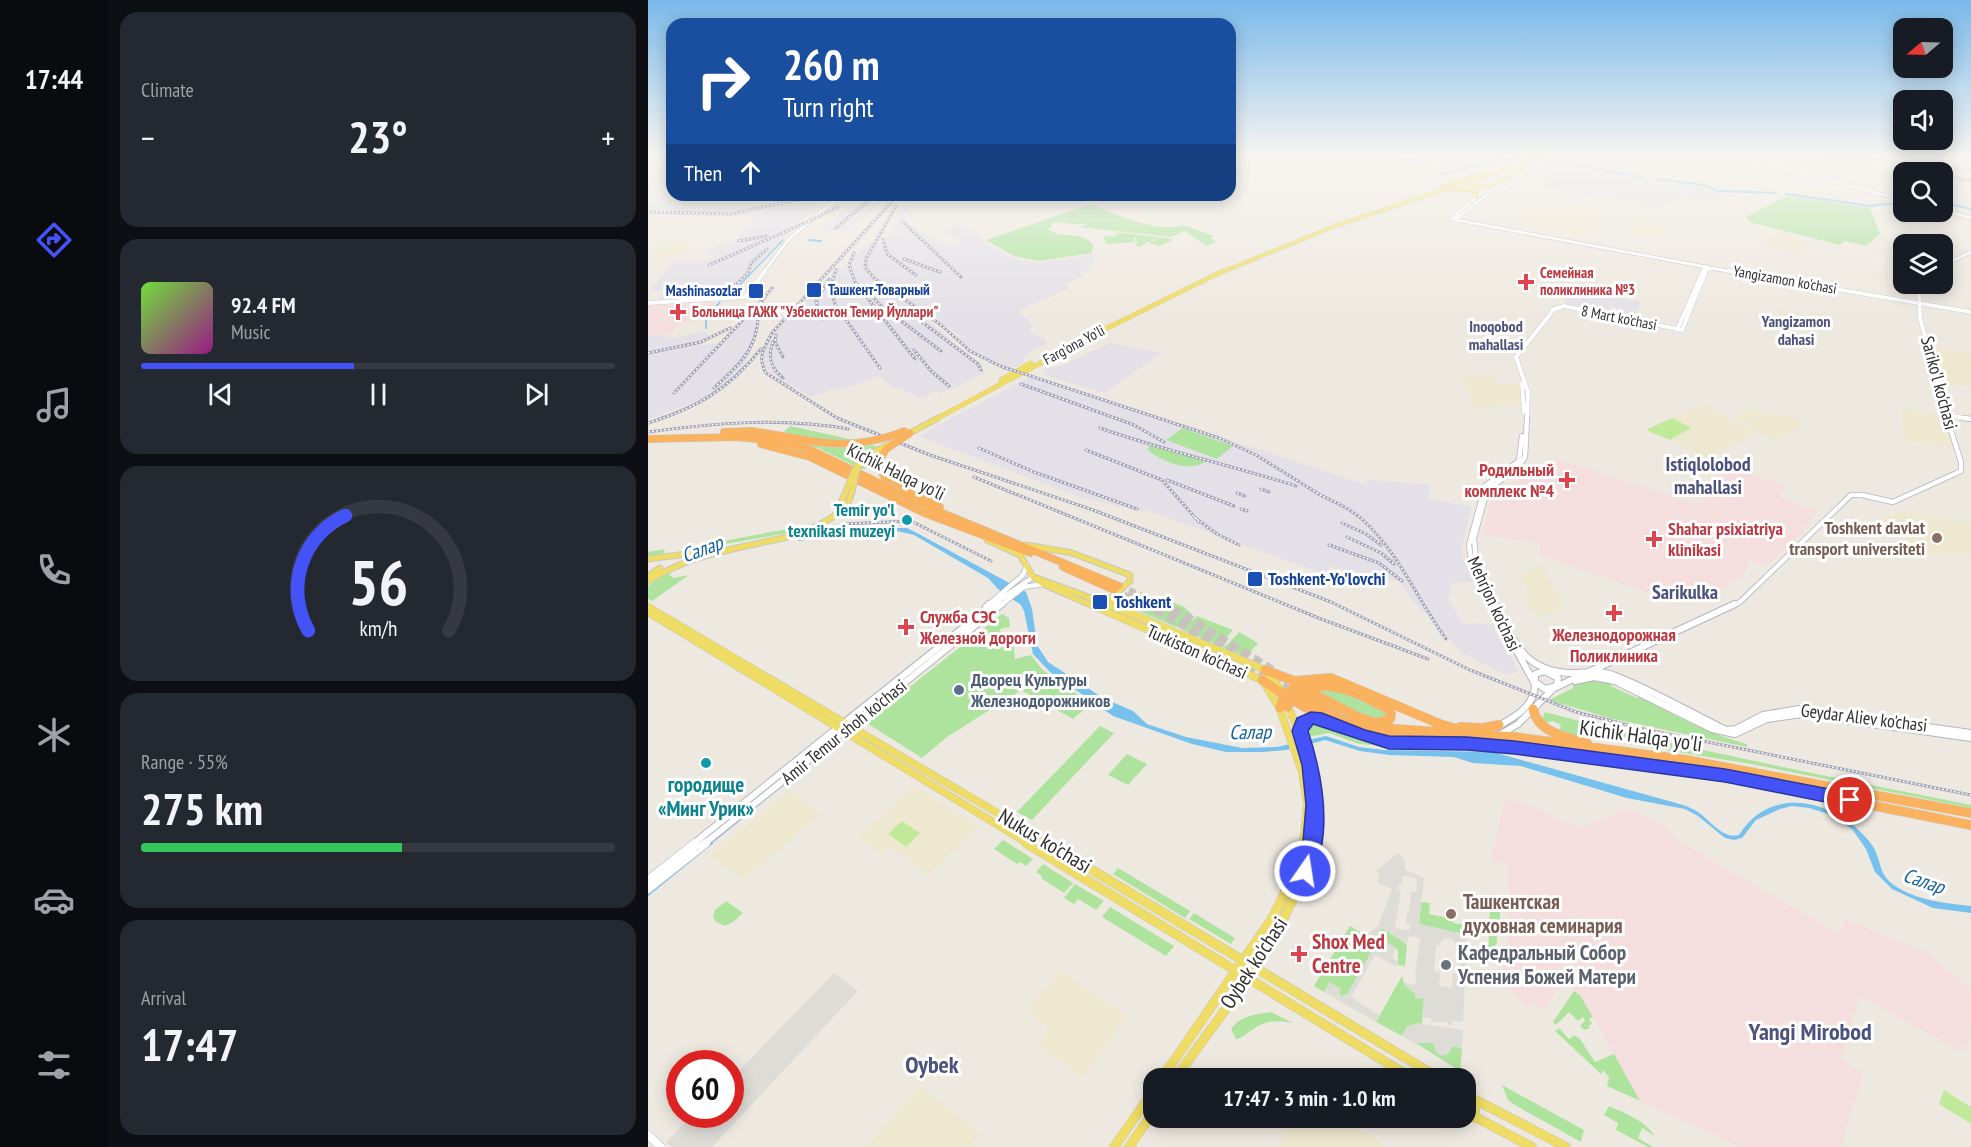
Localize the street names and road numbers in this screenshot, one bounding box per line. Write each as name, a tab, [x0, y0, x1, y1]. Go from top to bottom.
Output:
street label: Yangizamon ko'chasi	[1732, 261, 1838, 298]
street label: 8 Mart ko'chasi	[1580, 301, 1658, 334]
street label: Farg'ona Yo'li	[1040, 320, 1108, 369]
street label: Sariko'l ko'chasi	[1916, 334, 1963, 432]
street label: Kichik Halqa yo'li	[843, 438, 949, 505]
street label: Mehrjon ko'chasi	[1462, 553, 1526, 655]
street label: Turkiston ko'chasi	[1143, 619, 1251, 684]
street label: Amir Temur shoh ko'chasi	[776, 674, 911, 789]
street label: Geydar Aliev ko'chasi	[1800, 698, 1929, 737]
street label: Kichik Halqa yo'li	[1578, 714, 1704, 757]
street label: Nukus ko'chasi	[994, 802, 1097, 879]
street label: Oybek ko'chasi	[1214, 912, 1293, 1014]

